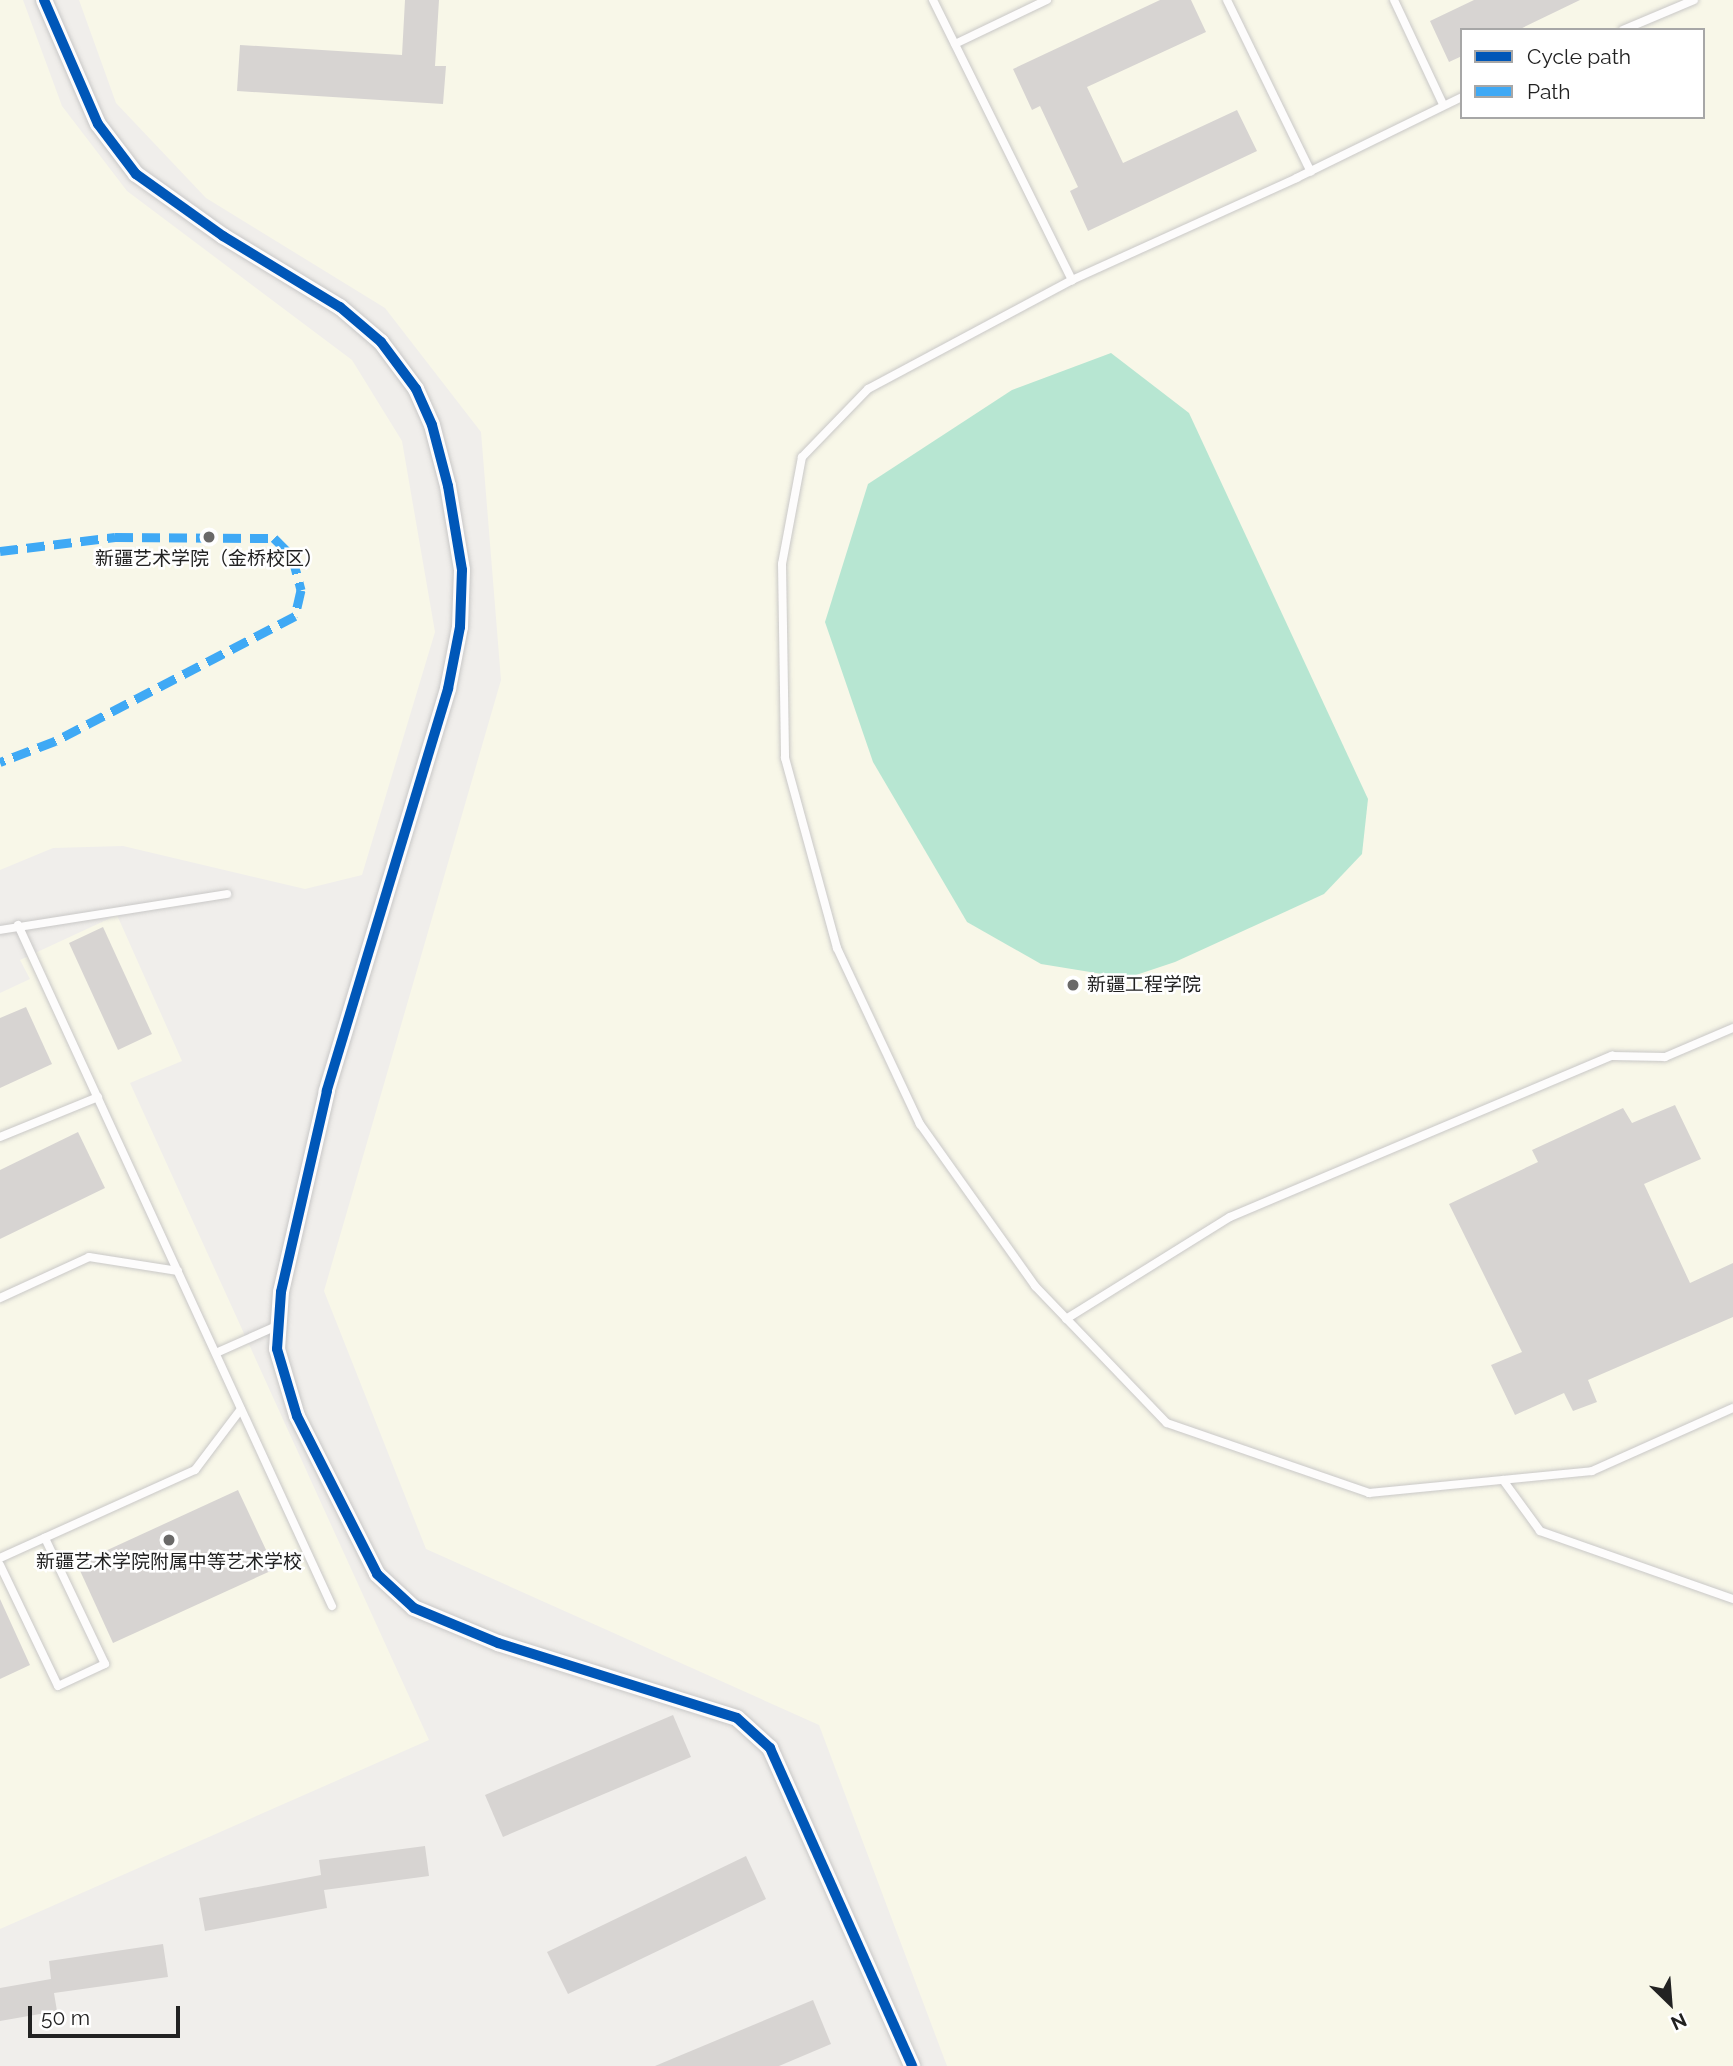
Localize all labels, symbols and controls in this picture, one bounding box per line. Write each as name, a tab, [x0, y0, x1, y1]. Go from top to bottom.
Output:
legend	[1460, 28, 1705, 119]
text: Cycle path	[1527, 44, 1631, 69]
text: Path	[1527, 79, 1571, 104]
marker: 新疆艺术学院（金桥校区）	[201, 529, 217, 545]
place label: 新疆艺术学院（金桥校区）	[95, 548, 323, 570]
place label: 新疆工程学院	[1087, 974, 1201, 996]
marker: 新疆工程学院	[1065, 977, 1081, 993]
marker: 新疆艺术学院附属中等艺术学校	[161, 1532, 177, 1548]
place label: 新疆艺术学院附属中等艺术学校	[36, 1551, 302, 1573]
north arrow	[1635, 1968, 1705, 2038]
scale bar	[32, 1993, 184, 2037]
text: 50 m	[41, 2005, 90, 2030]
text: N	[1668, 2009, 1690, 2035]

